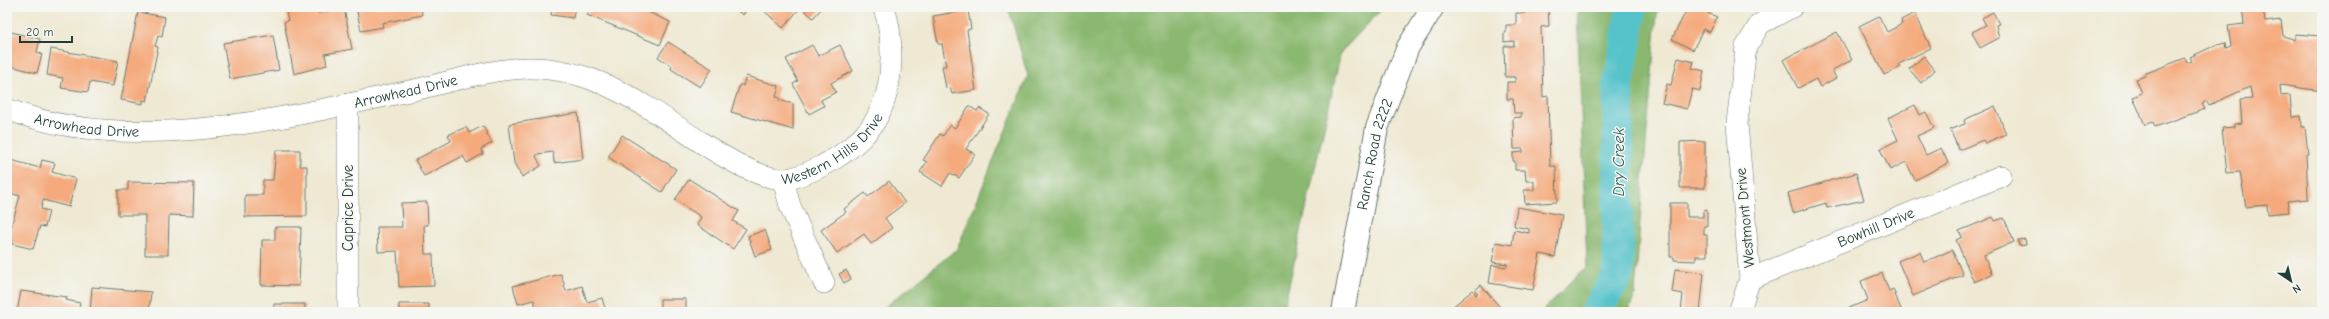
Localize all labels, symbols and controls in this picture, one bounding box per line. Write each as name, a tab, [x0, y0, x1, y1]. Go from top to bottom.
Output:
scale bar	[20, 18, 72, 44]
text: 20 m	[26, 25, 54, 39]
street label: Arrowhead Drive	[352, 71, 460, 112]
street label: Ranch Road 2222	[1353, 96, 1396, 211]
street label: Western Hills Drive	[780, 109, 887, 188]
street label: Arrowhead Drive	[32, 110, 140, 141]
water label: Dry Creek	[1610, 128, 1628, 196]
street label: Caprice Drive	[339, 164, 357, 251]
street label: Westmont Drive	[1732, 167, 1758, 269]
street label: Bowhill Drive	[1835, 203, 1917, 251]
north arrow	[2271, 261, 2311, 301]
text: N	[2290, 281, 2303, 296]

